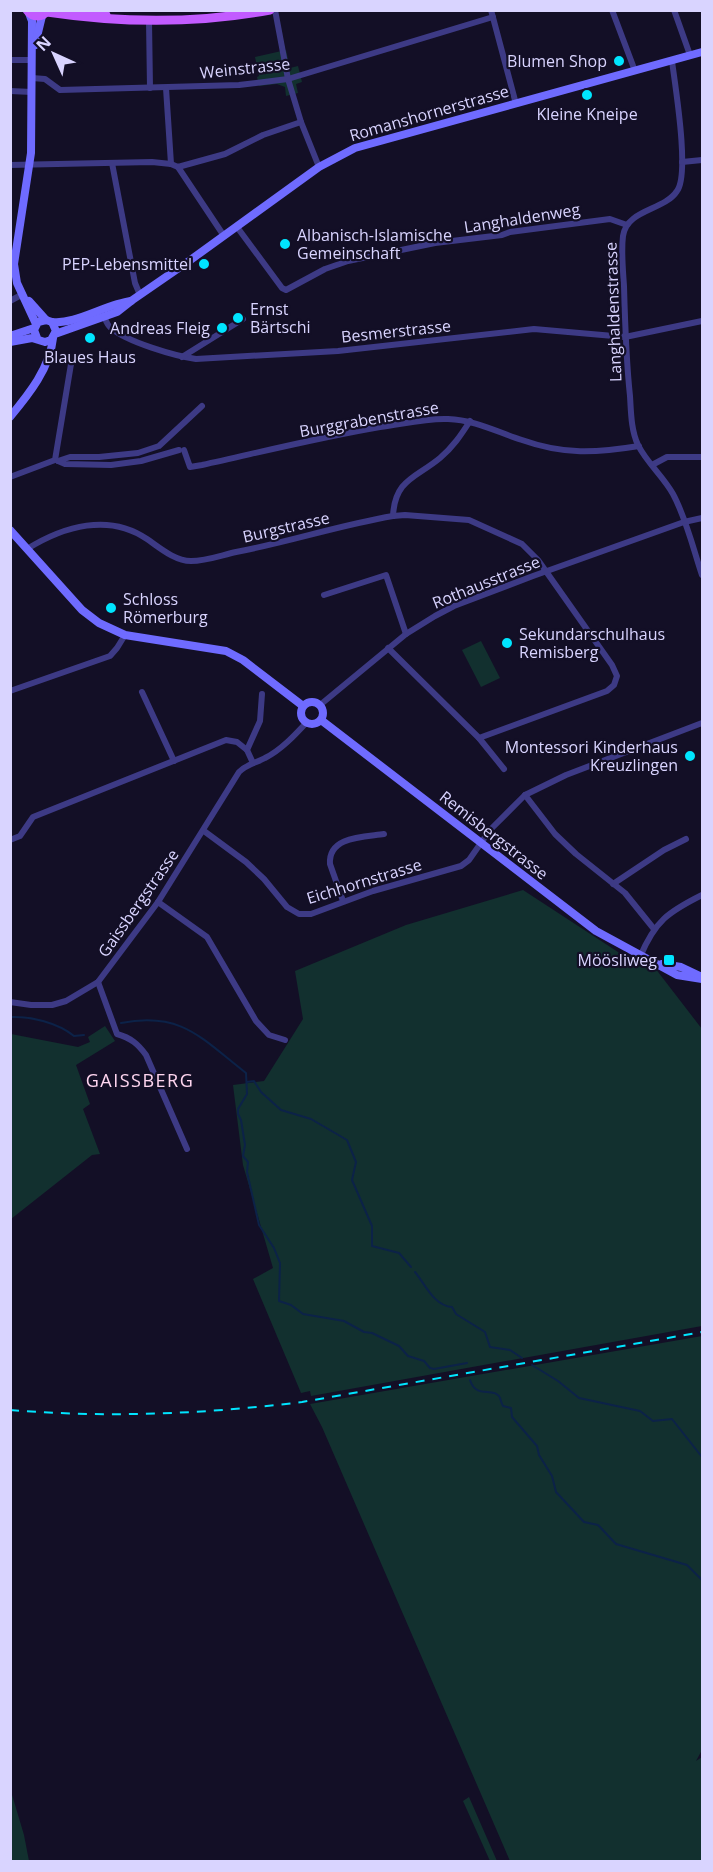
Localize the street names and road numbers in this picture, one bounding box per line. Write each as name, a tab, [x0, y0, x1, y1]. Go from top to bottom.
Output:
street label: Weinstrasse	[199, 52, 291, 84]
street label: Romanshornerstrasse	[347, 80, 511, 146]
street label: Langhaldenweg	[462, 198, 582, 238]
street label: Langhaldenstrasse	[600, 242, 626, 382]
street label: Besmerstrasse	[340, 314, 452, 348]
street label: Burggrabenstrasse	[298, 396, 440, 442]
street label: Burgstrasse	[240, 506, 332, 548]
street label: Rothausstrasse	[429, 550, 543, 614]
street label: Remisbergstrasse	[435, 786, 553, 884]
street label: Gaissbergstrasse	[93, 845, 183, 961]
street label: Eichhornstrasse	[304, 853, 424, 909]

